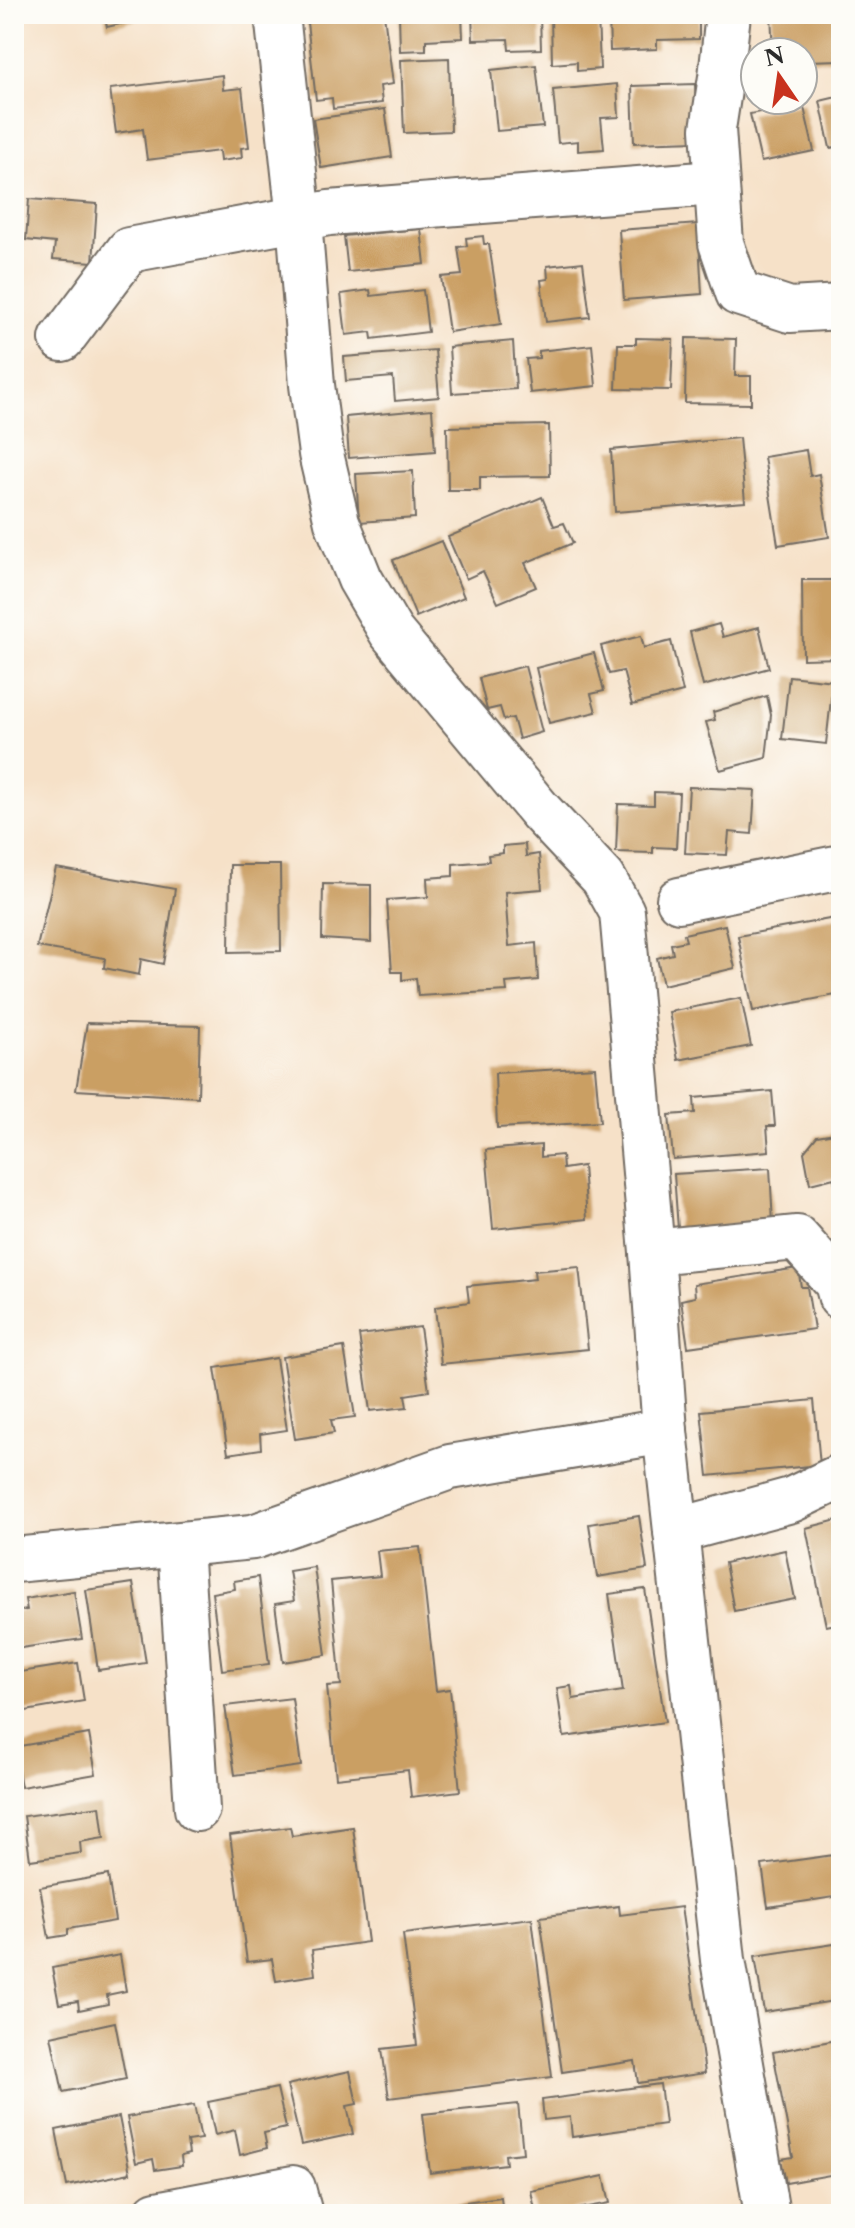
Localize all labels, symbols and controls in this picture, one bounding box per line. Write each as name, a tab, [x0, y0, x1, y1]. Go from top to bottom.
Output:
north arrow	[739, 36, 819, 116]
text: N	[762, 42, 787, 72]

